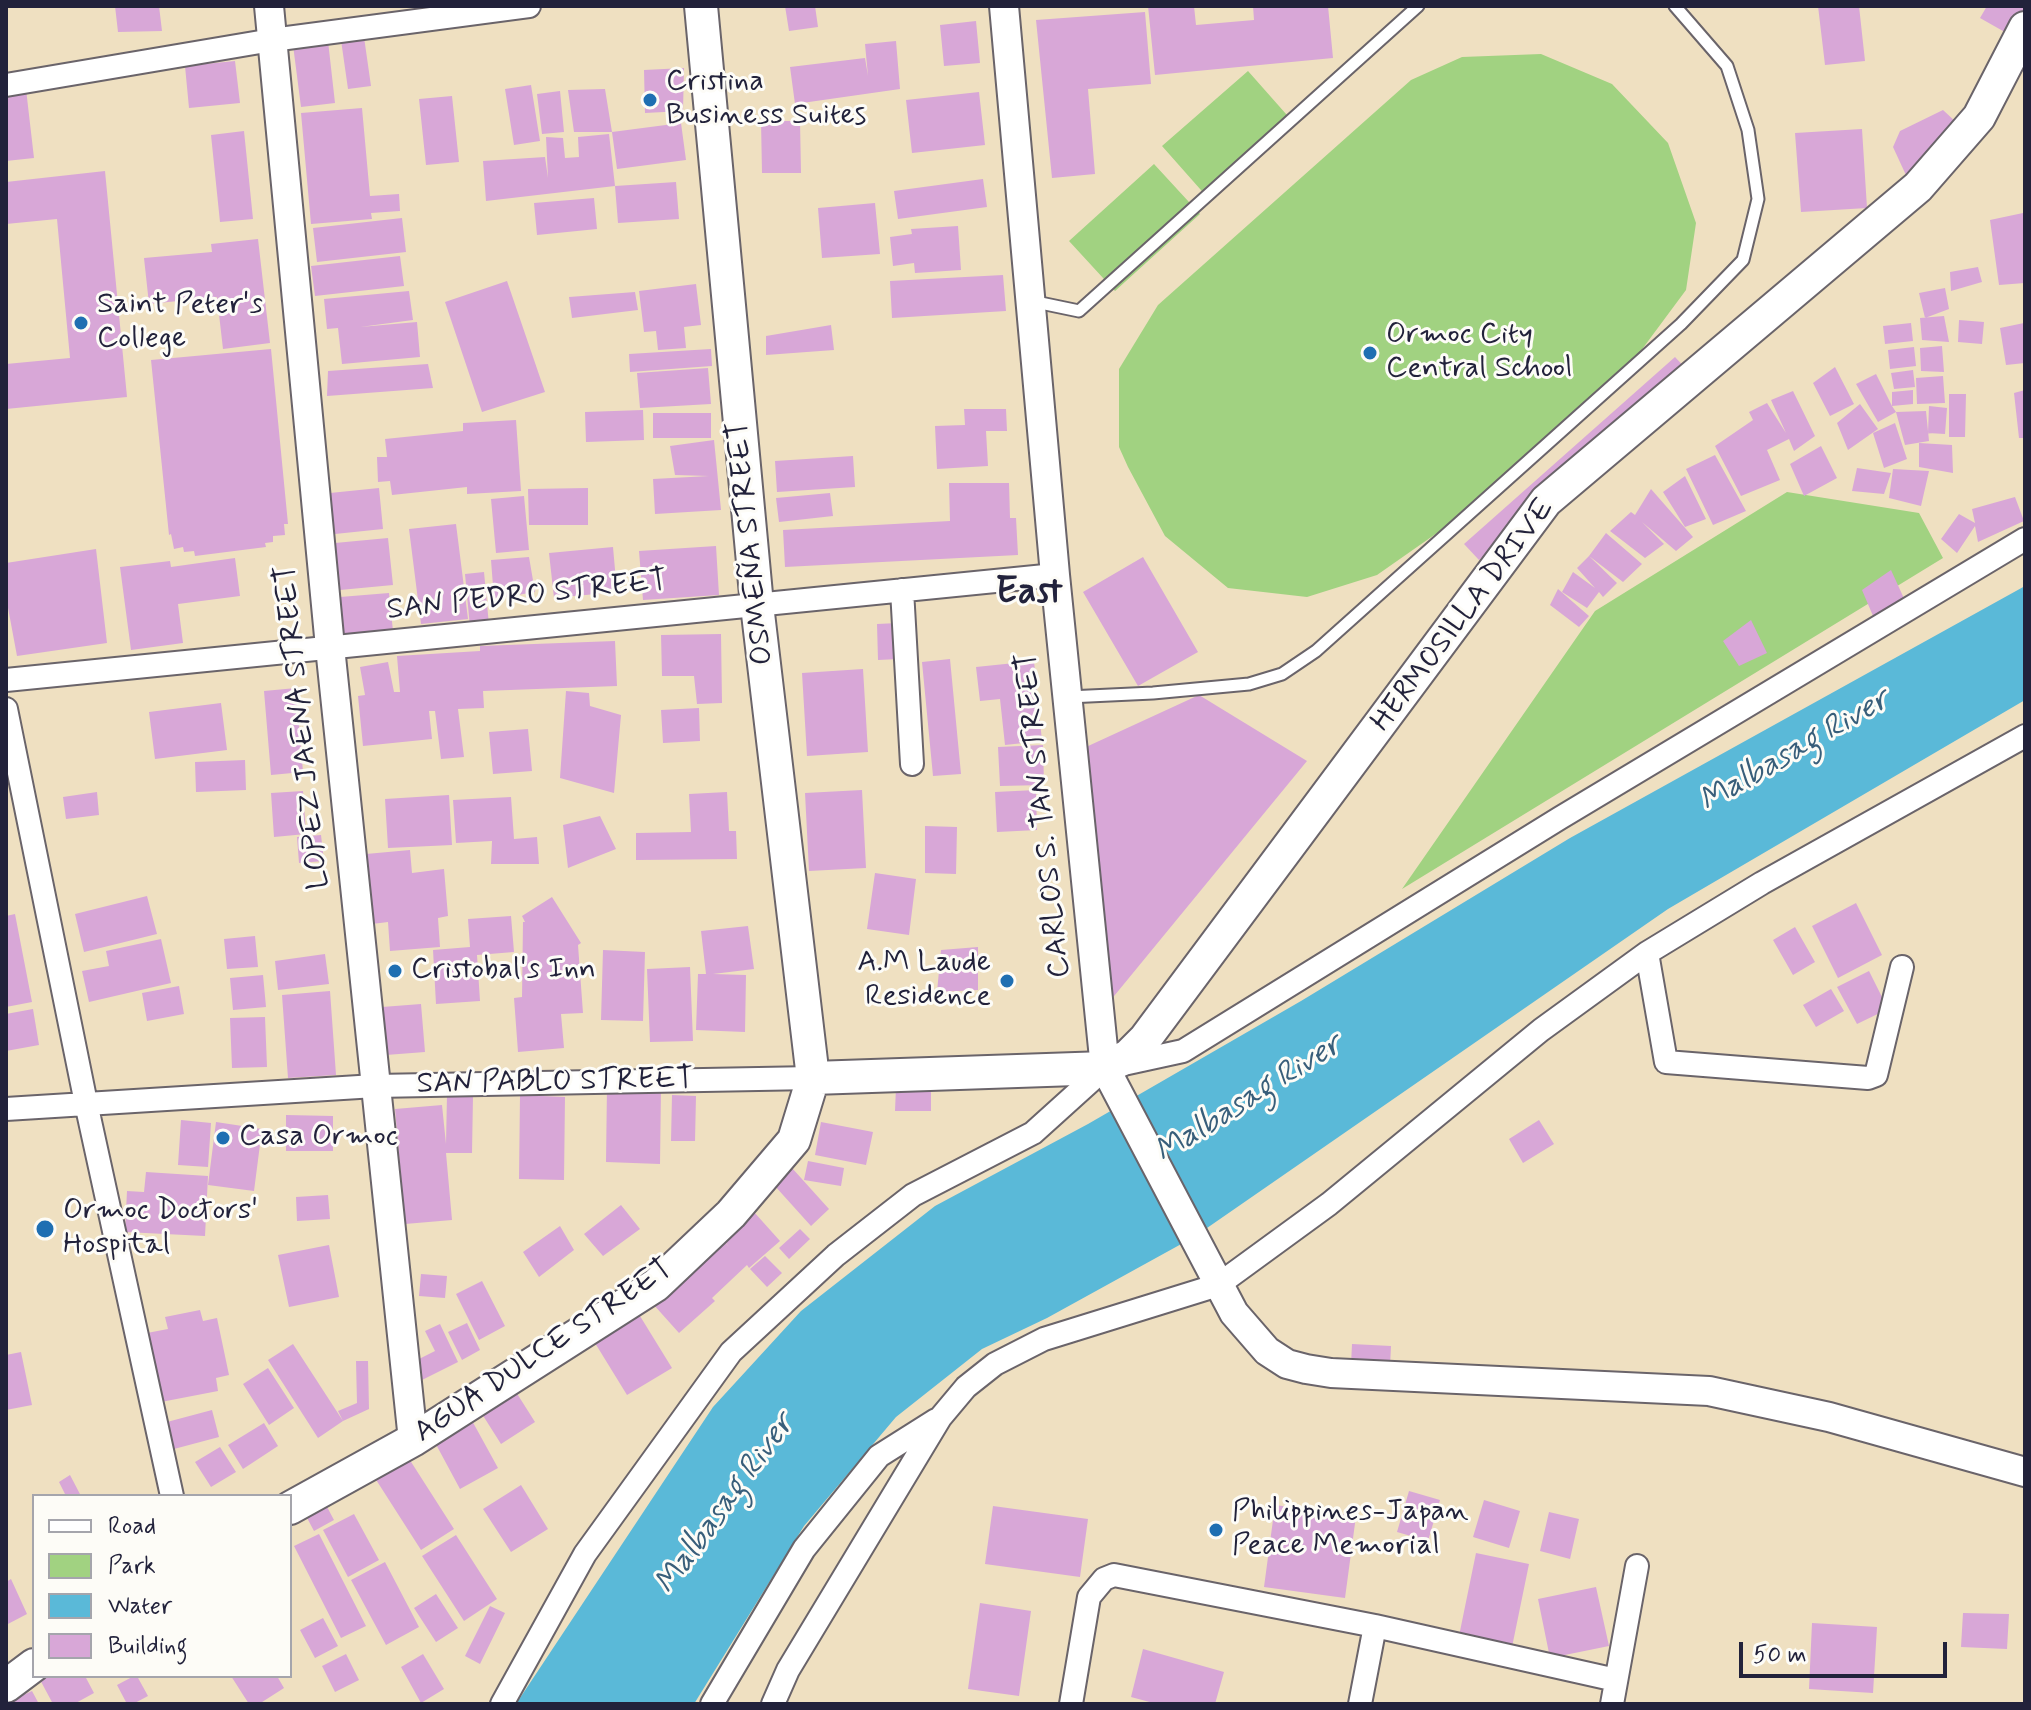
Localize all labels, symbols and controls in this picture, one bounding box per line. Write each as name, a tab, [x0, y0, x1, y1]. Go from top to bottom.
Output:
place label: Cristina Business Suites	[666, 65, 866, 136]
marker: Cristina Business Suites	[641, 91, 659, 109]
place label: Saint Peter's College	[97, 288, 263, 358]
marker: Saint Peter's College	[72, 314, 90, 332]
place label: Ormoc City Central School	[1386, 318, 1572, 388]
marker: Ormoc City Central School	[1361, 344, 1379, 362]
street label: OSMEÑA STREET	[721, 419, 783, 667]
street label: HERMOSILLA DRIVE	[1365, 492, 1563, 740]
street label: LOPEZ JAENA STREET	[269, 563, 339, 891]
street label: SAN PEDRO STREET	[385, 564, 669, 630]
district label: East	[995, 571, 1063, 617]
street label: CARLOS S. TAN STREET	[1010, 651, 1080, 979]
water label: Malbasag River	[1693, 682, 1897, 822]
place label: A.M Laude Residence	[857, 946, 991, 1016]
place label: Cristobal's Inn	[411, 953, 596, 989]
marker: Cristobal's Inn	[386, 962, 404, 980]
marker: A.M Laude Residence	[998, 972, 1016, 990]
water label: Malbasag River	[1149, 1027, 1349, 1173]
street label: SAN PABLO STREET	[416, 1063, 694, 1103]
place label: Casa Ormoc	[239, 1120, 397, 1156]
marker: Casa Ormoc	[214, 1129, 232, 1147]
place label: Ormoc Doctors' Hospital	[63, 1194, 258, 1264]
marker: Ormoc Doctors' Hospital	[34, 1218, 56, 1240]
street label: AGUA DULCE STREET	[408, 1252, 680, 1452]
water label: Malbasag River	[648, 1408, 804, 1602]
legend	[32, 1494, 292, 1678]
place label: Philippines-Japan Peace Memorial	[1232, 1495, 1468, 1566]
text: Road	[108, 1511, 156, 1542]
marker: Philippines-Japan Peace Memorial	[1207, 1521, 1225, 1539]
text: Park	[108, 1551, 156, 1582]
text: Water	[108, 1591, 172, 1622]
scale bar	[1743, 1626, 1951, 1676]
text: Building	[108, 1631, 188, 1662]
text: 50 m	[1753, 1640, 1807, 1671]

